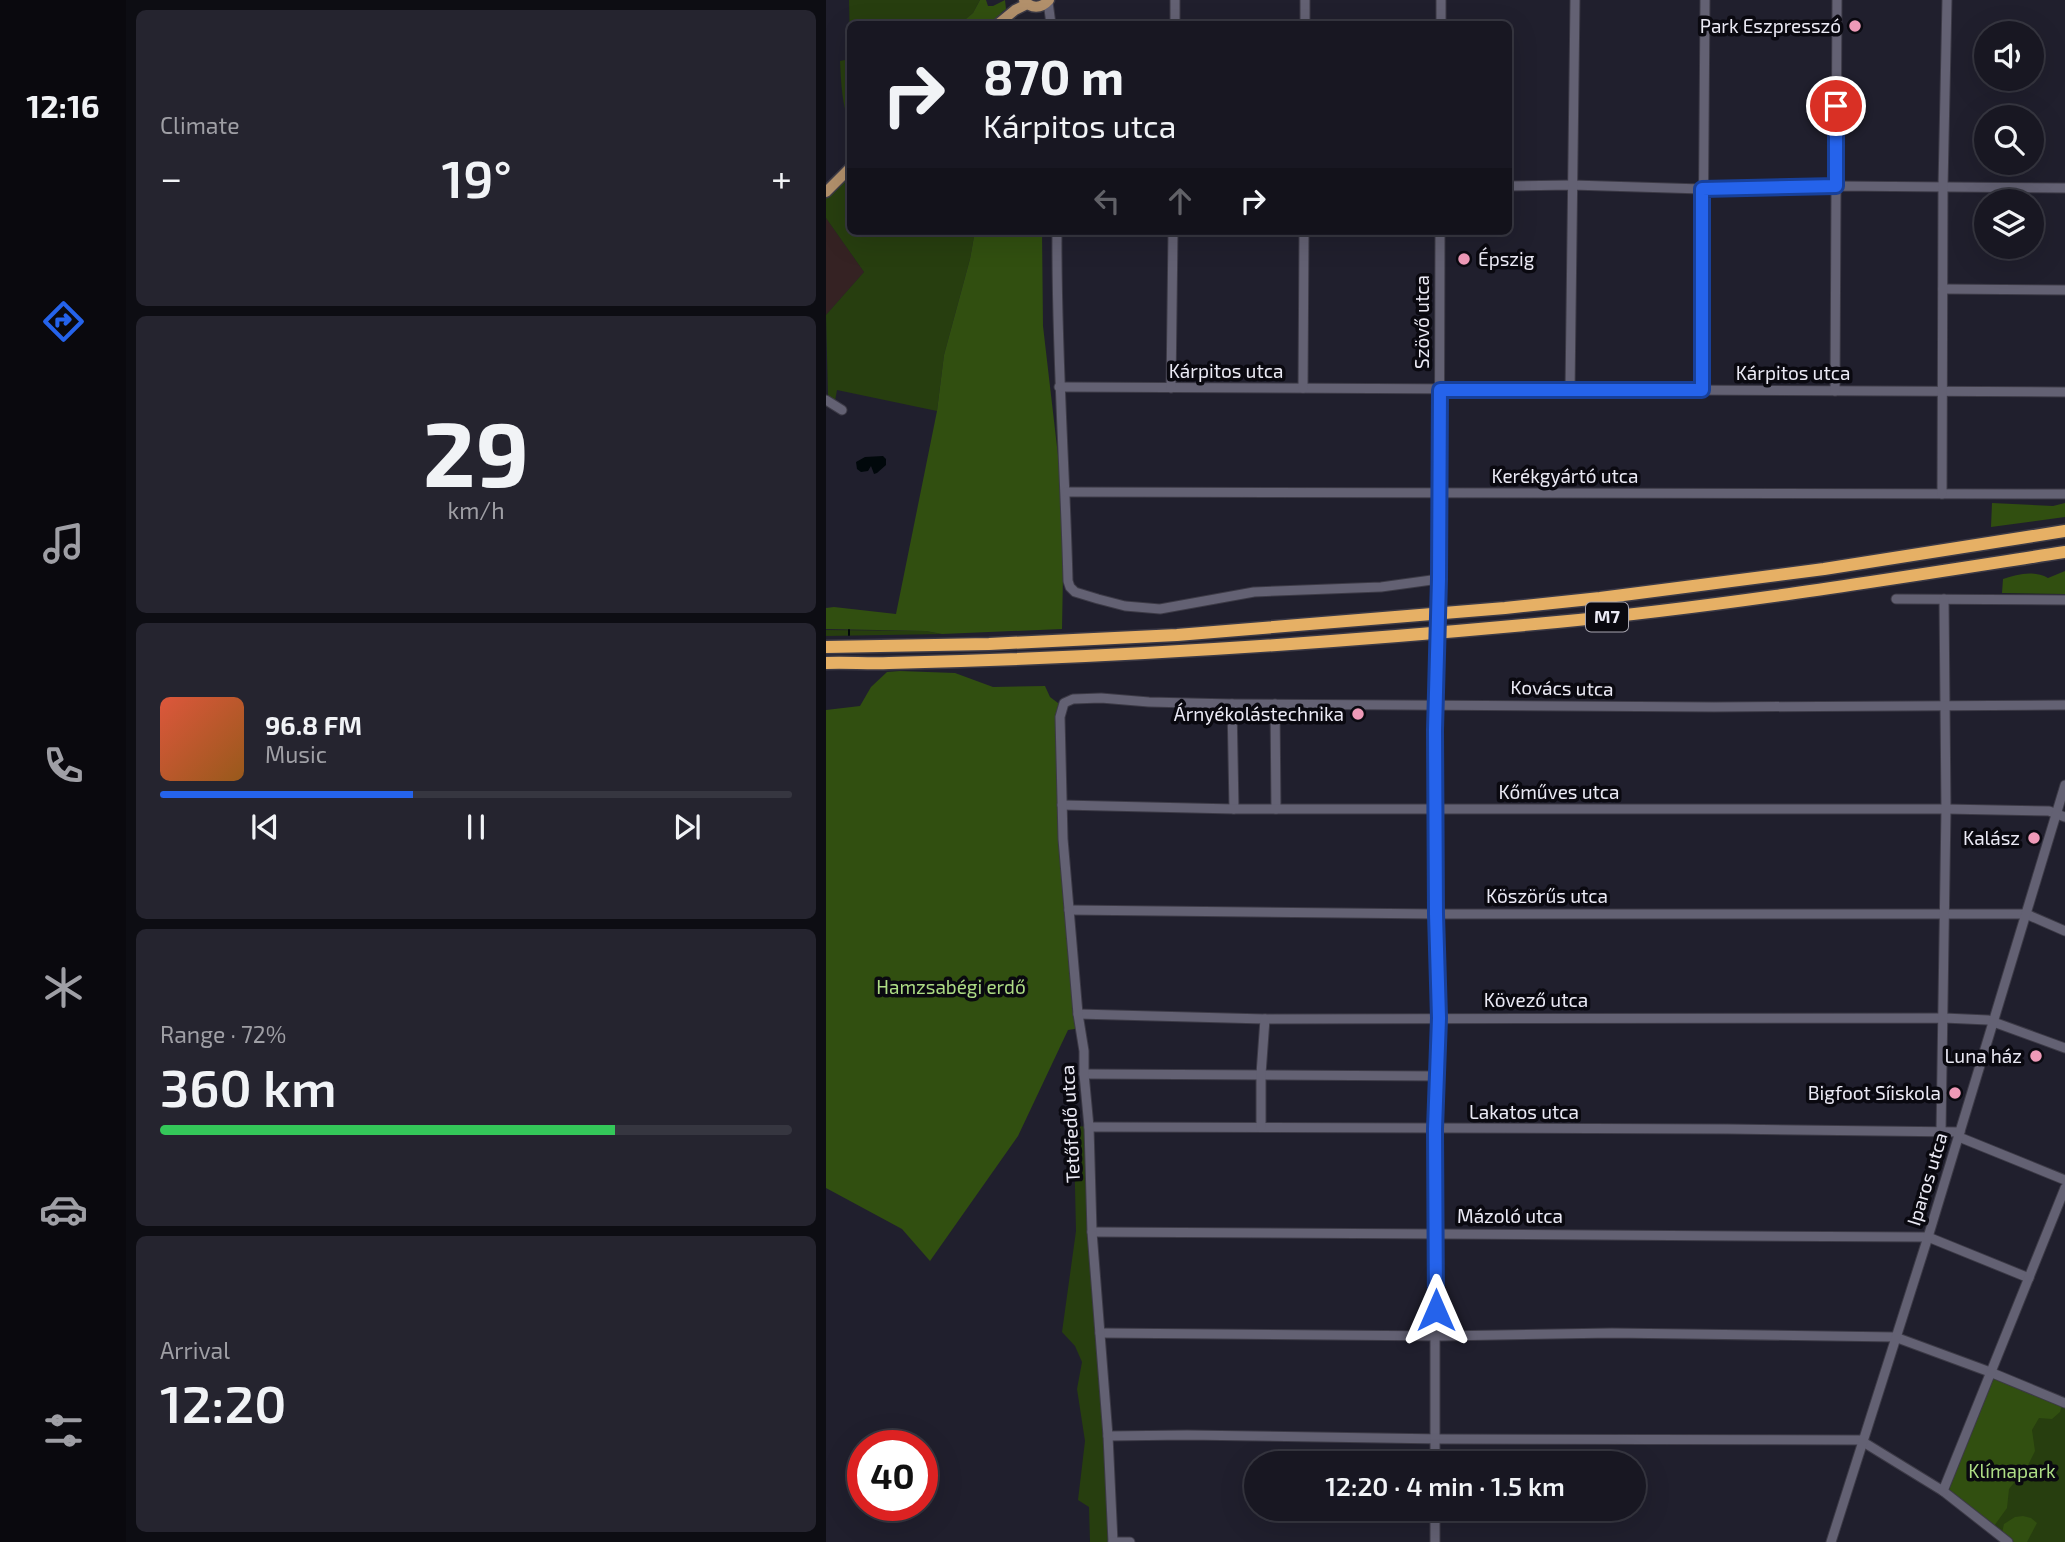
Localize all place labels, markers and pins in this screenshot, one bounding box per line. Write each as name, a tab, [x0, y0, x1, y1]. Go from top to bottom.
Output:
place label: Park Eszpresszó	[1700, 14, 1841, 37]
marker: Park Eszpresszó	[1847, 18, 1863, 34]
pin	[1806, 76, 1866, 136]
place label: Épszig	[1478, 247, 1535, 270]
marker: Épszig	[1456, 251, 1472, 267]
place label: Árnyékolástechnika	[1174, 702, 1344, 725]
marker: Árnyékolástechnika	[1350, 706, 1366, 722]
place label: Kalász	[1963, 826, 2020, 849]
marker: Kalász	[2026, 830, 2042, 846]
place label: Luna ház	[1945, 1044, 2022, 1067]
marker: Luna ház	[2028, 1048, 2044, 1064]
place label: Bigfoot Síiskola	[1808, 1081, 1941, 1104]
marker: Bigfoot Síiskola	[1947, 1085, 1963, 1101]

